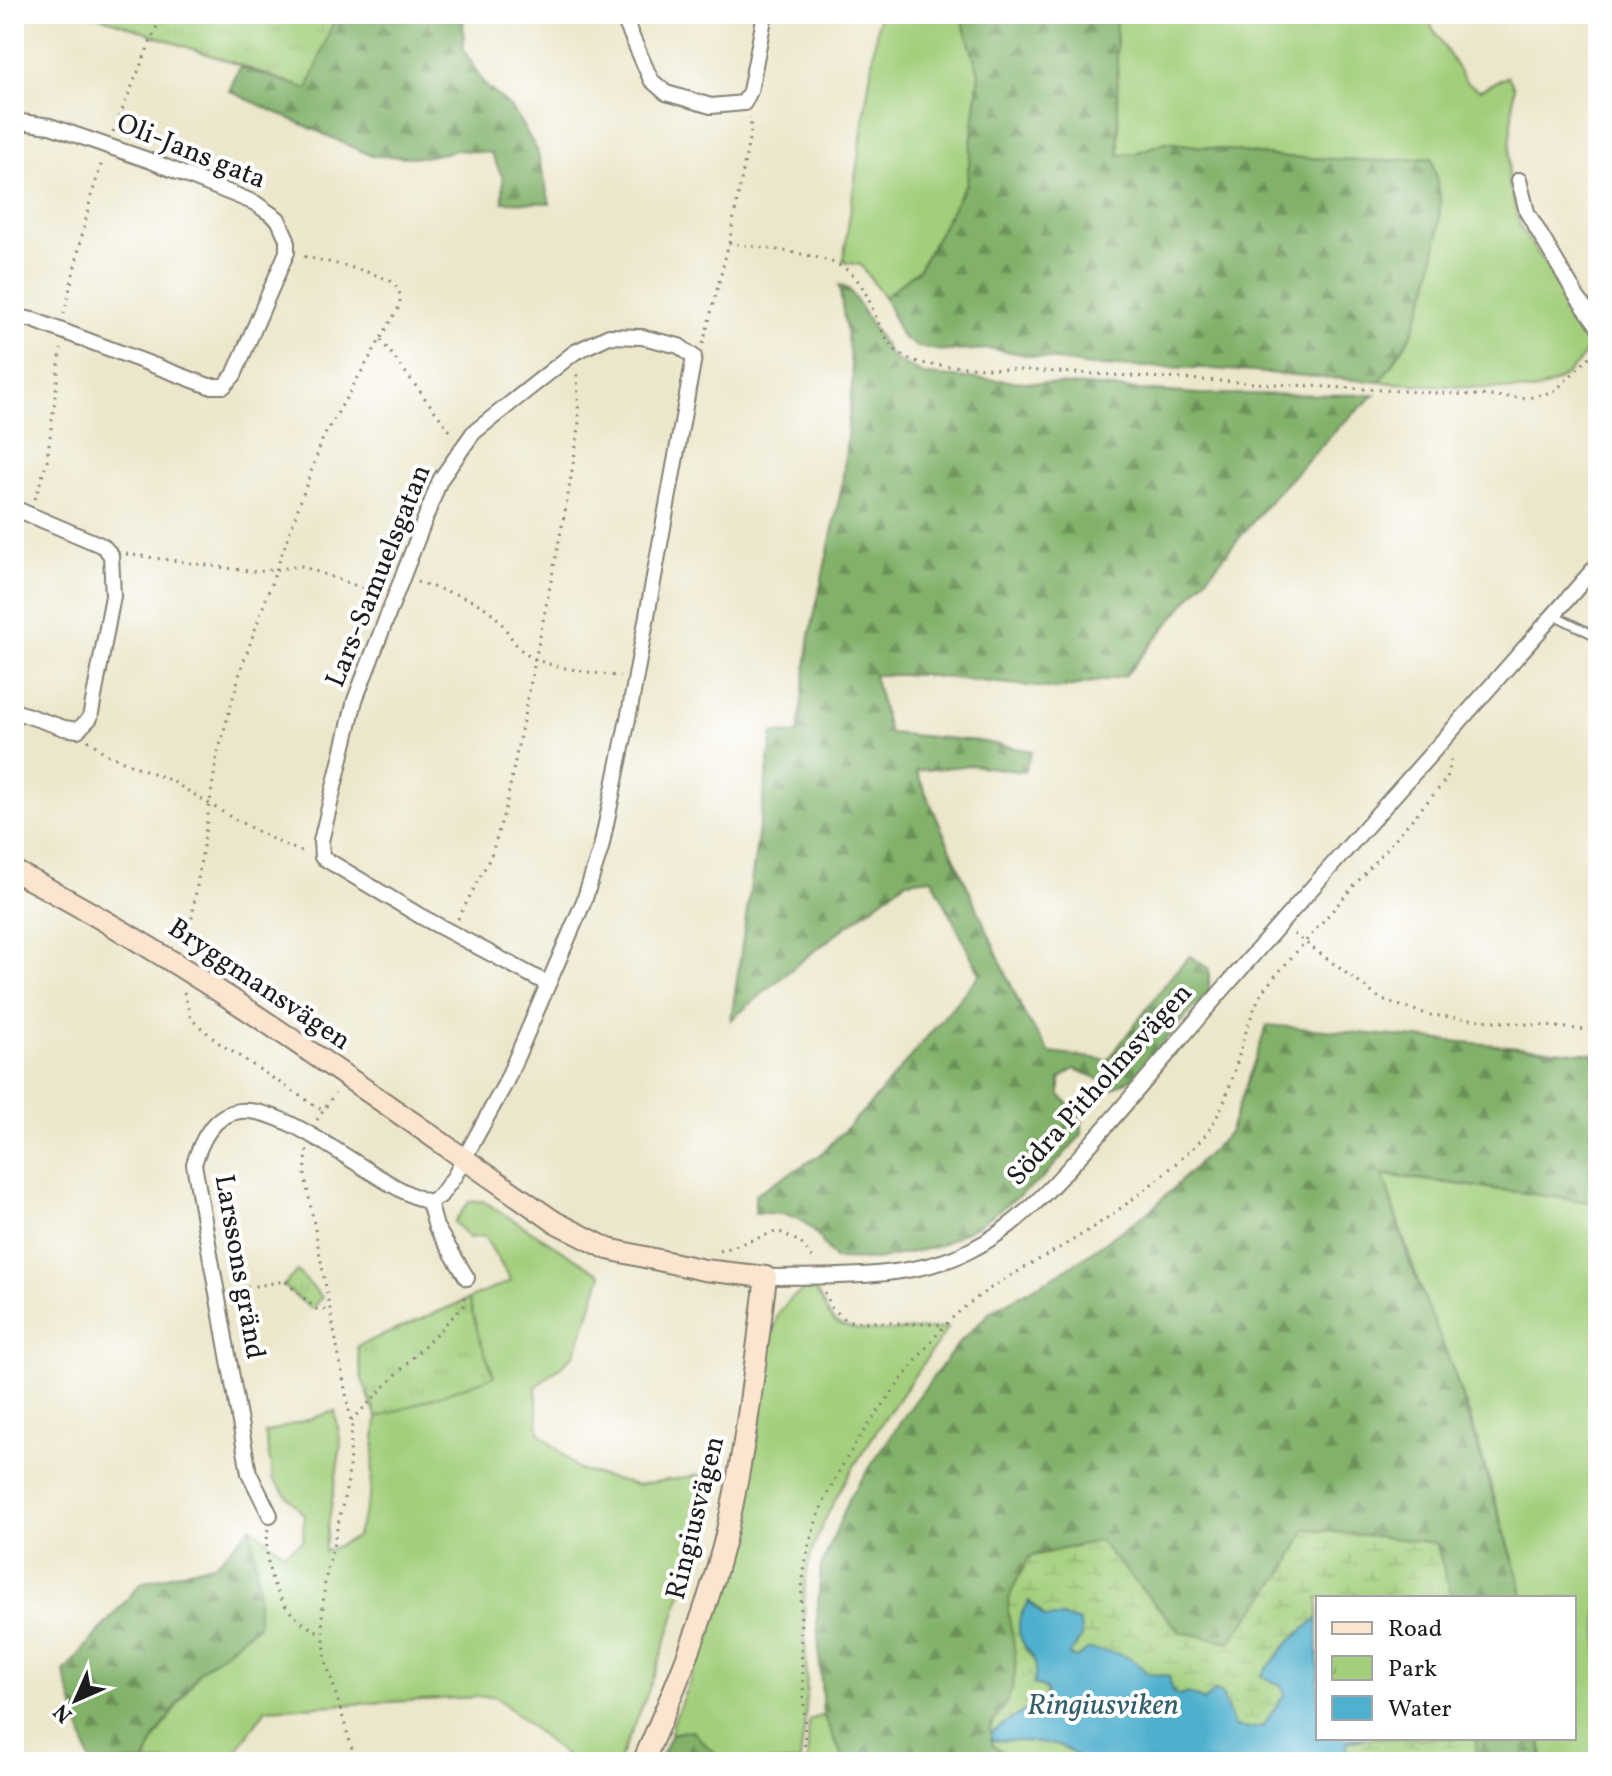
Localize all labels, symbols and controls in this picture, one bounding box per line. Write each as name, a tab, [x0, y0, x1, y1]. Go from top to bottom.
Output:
street label: Oli-Jans gata	[110, 104, 272, 200]
street label: Lars-Samuelsgatan	[317, 459, 441, 693]
street label: Bryggmansvägen	[160, 909, 358, 1061]
street label: Södra Pitholmsvägen	[998, 975, 1202, 1195]
street label: Larssons gränd	[204, 1172, 274, 1362]
street label: Ringiusvägen	[657, 1432, 735, 1604]
legend	[1316, 1596, 1576, 1740]
text: Road	[1388, 1613, 1442, 1647]
text: Park	[1388, 1653, 1437, 1687]
north arrow	[36, 1660, 116, 1740]
water label: Ringiusviken	[1027, 1685, 1179, 1727]
text: Water	[1388, 1693, 1452, 1727]
text: N	[47, 1696, 80, 1729]

